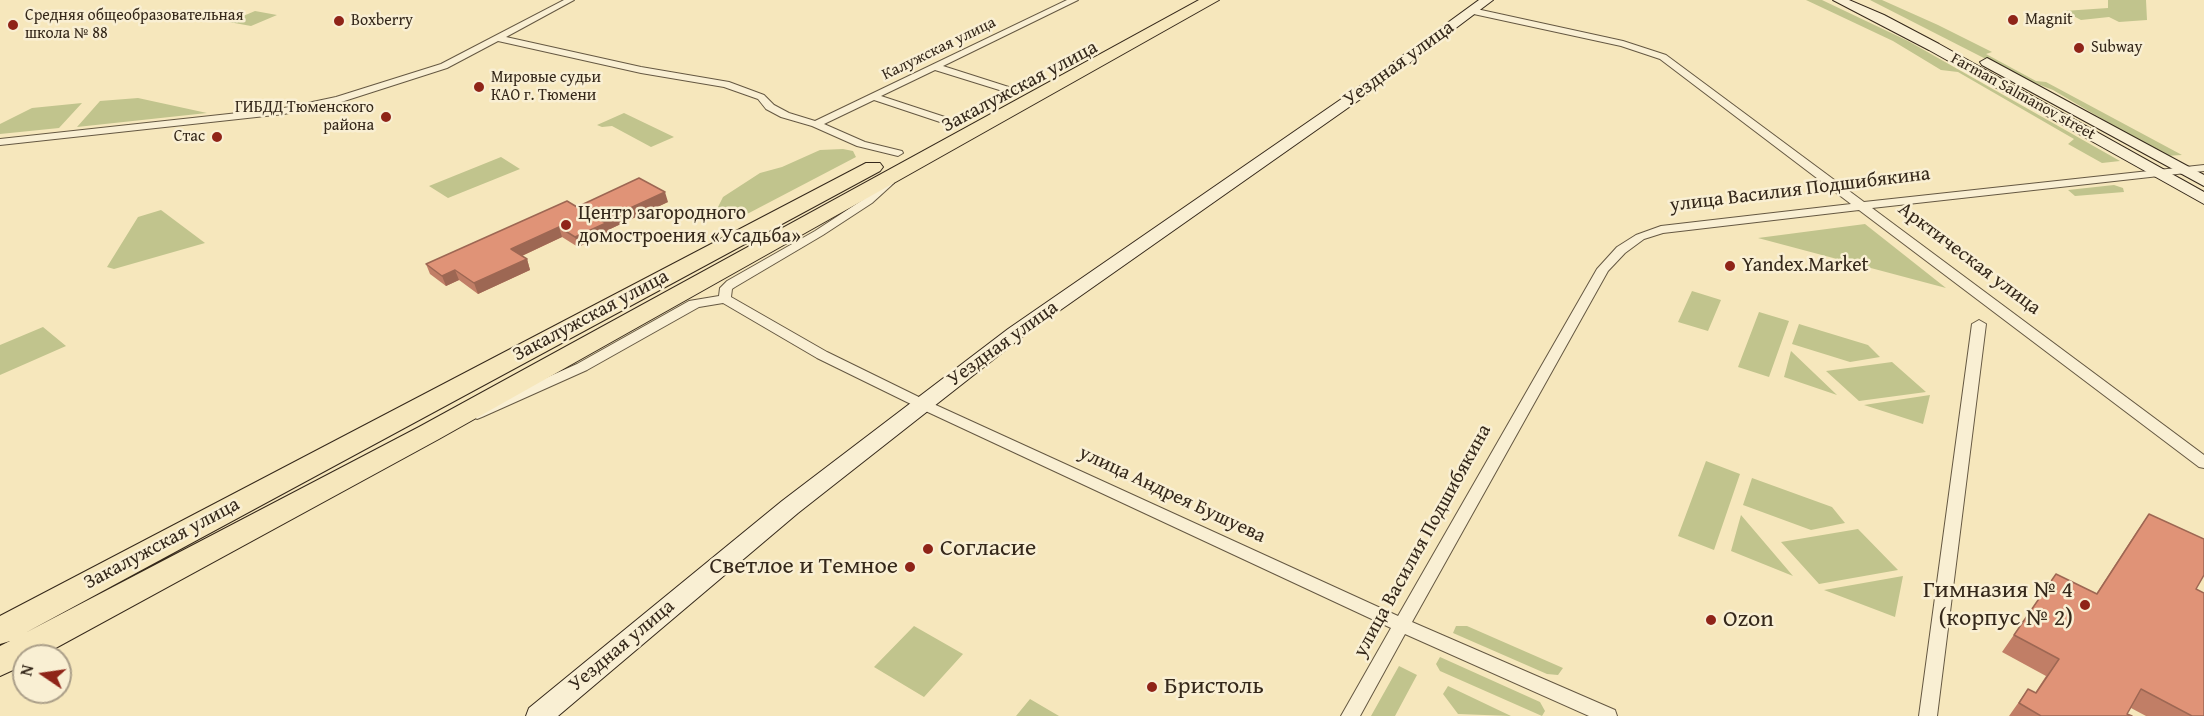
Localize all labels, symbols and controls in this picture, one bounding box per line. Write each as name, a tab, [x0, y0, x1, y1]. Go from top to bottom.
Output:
place label: Средняя общеобразовательная школа № 88	[25, 6, 243, 44]
place label: Magnit	[2025, 10, 2073, 30]
place label: Boxberry	[351, 11, 413, 31]
street label: Калужская улица	[879, 13, 999, 85]
marker: Magnit	[2006, 13, 2020, 27]
marker: Boxberry	[332, 14, 346, 28]
street label: Уездная улица	[1339, 16, 1459, 112]
marker: Средняя общеобразовательная школа № 88	[6, 18, 20, 32]
street label: Закалужская улица	[938, 36, 1102, 138]
place label: Subway	[2091, 38, 2142, 58]
marker: Subway	[2072, 41, 2086, 55]
street label: Farman Salmanov street	[1947, 49, 2099, 145]
place label: Мировые судьи КАО г. Тюмени	[491, 68, 601, 106]
marker: Мировые судьи КАО г. Тюмени	[472, 80, 486, 94]
place label: ГИБДД Тюменского района	[235, 98, 374, 136]
marker: ГИБДД Тюменского района	[379, 110, 393, 124]
place label: Стас	[174, 127, 205, 147]
marker: Стас	[210, 130, 224, 144]
street label: улица Василия Подшибякина	[1668, 162, 1932, 218]
street label: Арктическая улица	[1893, 198, 2045, 320]
place label: Центр загородного домостроения «Усадьба»	[578, 202, 801, 249]
marker: Центр загородного домостроения «Усадьба»	[559, 218, 573, 232]
place label: Yandex.Market	[1742, 254, 1869, 278]
marker: Yandex.Market	[1723, 259, 1737, 273]
street label: Закалужская улица	[509, 265, 673, 367]
street label: Уездная улица	[943, 296, 1063, 392]
street label: улица Василия Подшибякина	[1349, 420, 1497, 662]
street label: улица Андрея Бушуева	[1075, 441, 1269, 549]
street label: Закалужская улица	[80, 493, 244, 595]
place label: Согласие	[940, 535, 1036, 563]
marker: Согласие	[921, 542, 935, 556]
place label: Светлое и Темное	[710, 553, 898, 581]
marker: Светлое и Темное	[903, 560, 917, 574]
place label: Гимназия № 4 (корпус № 2)	[1923, 577, 2073, 633]
street label: Уездная улица	[564, 595, 680, 697]
marker: Гимназия № 4 (корпус № 2)	[2078, 598, 2092, 612]
place label: Ozon	[1723, 606, 1774, 634]
marker: Ozon	[1704, 613, 1718, 627]
north arrow	[12, 644, 72, 704]
text: N	[14, 662, 39, 678]
place label: Бристоль	[1164, 673, 1264, 701]
marker: Бристоль	[1145, 680, 1159, 694]

